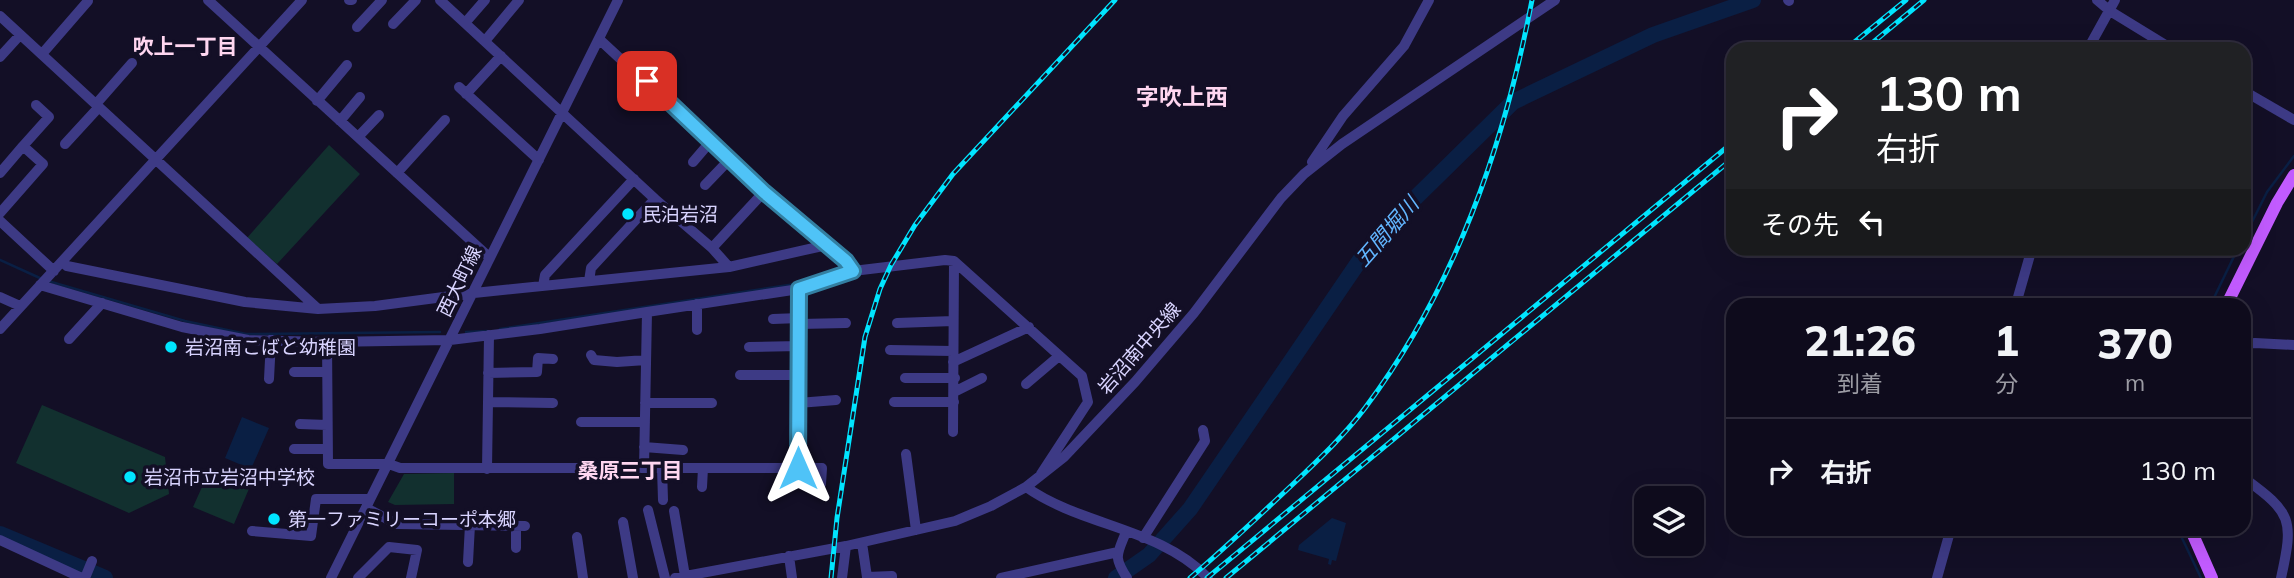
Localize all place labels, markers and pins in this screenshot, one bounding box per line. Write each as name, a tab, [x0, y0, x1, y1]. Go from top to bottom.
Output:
pin	[617, 51, 677, 111]
place label: 民泊岩沼	[642, 202, 718, 226]
marker: 民泊岩沼	[620, 206, 636, 222]
place label: 岩沼南こばと幼稚園	[185, 335, 356, 359]
marker: 岩沼南こばと幼稚園	[163, 339, 179, 355]
place label: 岩沼市立岩沼中学校	[144, 465, 315, 489]
marker: 岩沼市立岩沼中学校	[122, 469, 138, 485]
place label: 第一ファミリーコーポ本郷	[288, 507, 516, 531]
marker: 第一ファミリーコーポ本郷	[266, 511, 282, 527]

